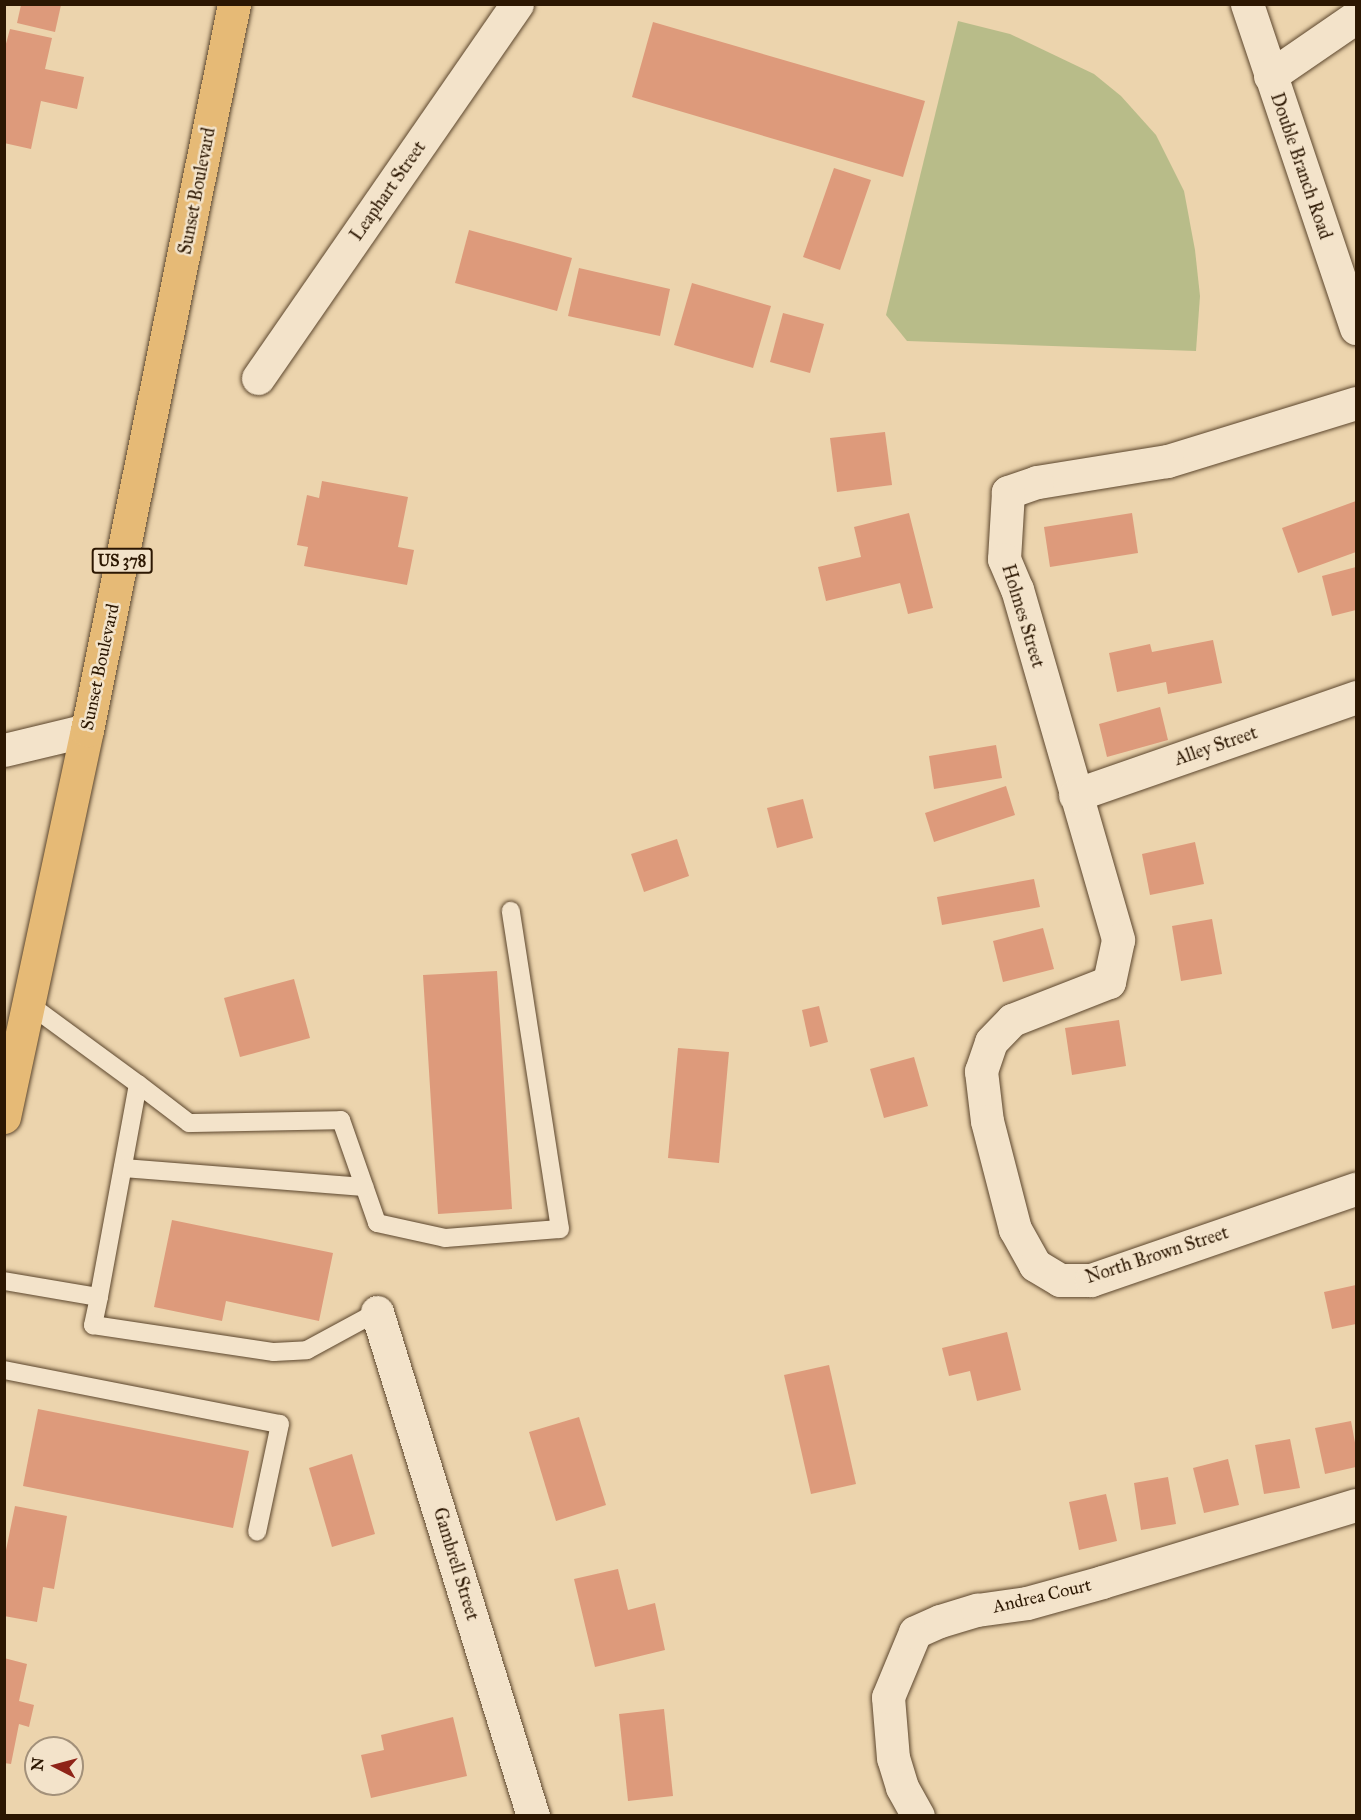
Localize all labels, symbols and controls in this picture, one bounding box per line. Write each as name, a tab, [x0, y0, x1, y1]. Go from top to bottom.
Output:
street label: Double Branch Road	[1266, 90, 1336, 242]
street label: Sunset Boulevard	[174, 126, 220, 256]
street label: Leaphart Street	[346, 137, 430, 245]
road number: US 378	[90, 548, 154, 574]
street label: Holmes Street	[997, 562, 1049, 670]
street label: Sunset Boulevard	[76, 602, 124, 732]
street label: Alley Street	[1172, 722, 1260, 770]
street label: North Brown Street	[1083, 1222, 1231, 1288]
street label: Gambrell Street	[429, 1505, 483, 1623]
street label: Andrea Court	[991, 1574, 1093, 1618]
north arrow	[24, 1736, 84, 1796]
text: N	[27, 1757, 48, 1772]

